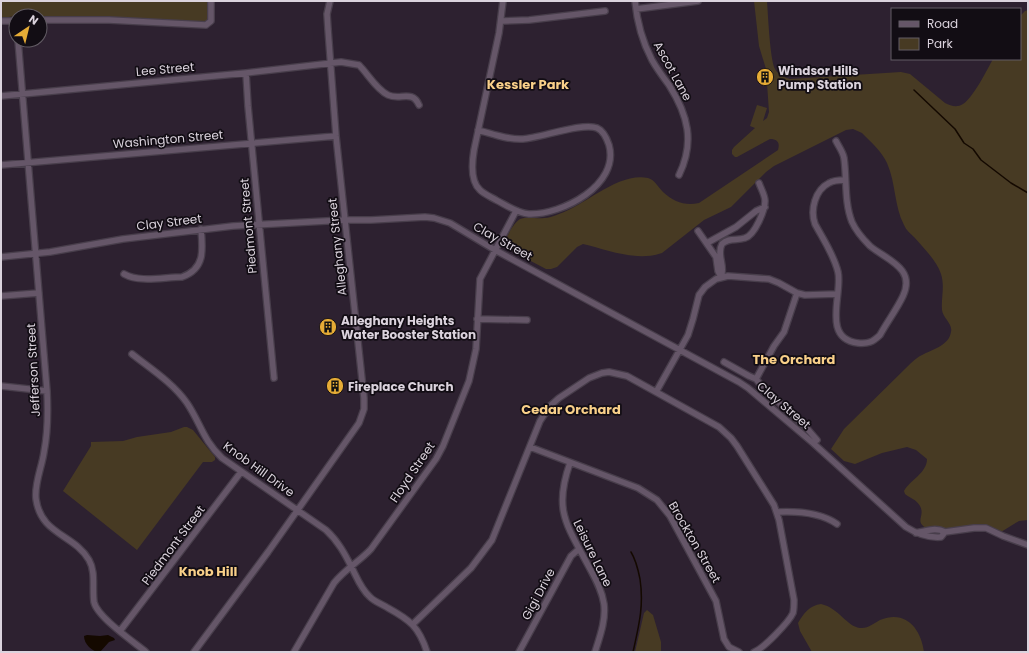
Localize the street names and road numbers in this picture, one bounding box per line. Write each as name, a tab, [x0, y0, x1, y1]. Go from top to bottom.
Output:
street label: Ascot Lane	[650, 38, 696, 104]
street label: Lee Street	[135, 58, 195, 80]
street label: Washington Street	[112, 126, 224, 152]
street label: Piedmont Street	[235, 177, 261, 275]
street label: Alleghany Street	[323, 197, 351, 297]
street label: Clay Street	[135, 210, 203, 234]
street label: Clay Street	[470, 218, 536, 264]
street label: Jefferson Street	[22, 323, 44, 417]
street label: Clay Street	[753, 377, 815, 433]
street label: Knob Hill Drive	[220, 437, 298, 501]
street label: Floyd Street	[385, 438, 439, 506]
street label: Brockton Street	[665, 498, 725, 586]
street label: Piedmont Street	[137, 502, 209, 588]
street label: Leisure Lane	[569, 516, 617, 590]
street label: Gigi Drive	[517, 565, 559, 623]

